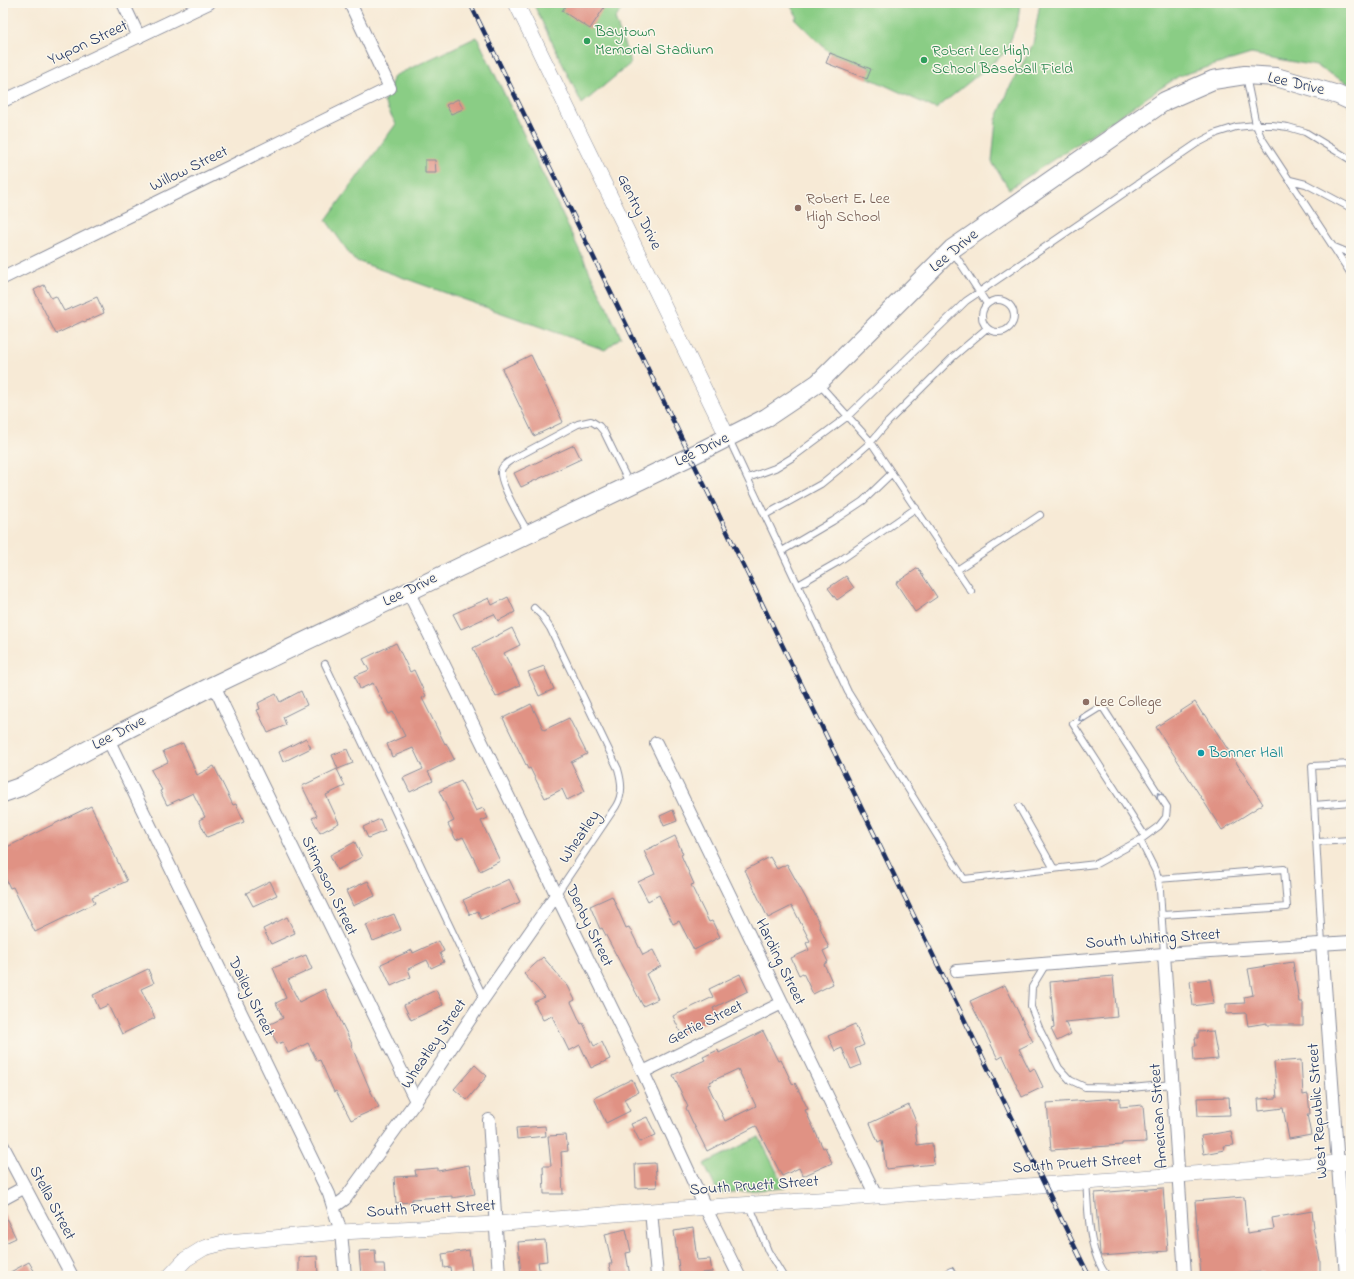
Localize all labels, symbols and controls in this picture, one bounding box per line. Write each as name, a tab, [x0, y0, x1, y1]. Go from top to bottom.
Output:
street label: Yupon Street	[44, 14, 132, 72]
place label: Baytown Memorial Stadium	[594, 20, 713, 62]
marker: Baytown Memorial Stadium	[582, 36, 592, 46]
place label: Robert Lee High School Baseball Field	[932, 39, 1073, 81]
marker: Robert Lee High School Baseball Field	[919, 55, 929, 65]
street label: Lee Drive	[1265, 66, 1328, 102]
street label: Willow Street	[146, 139, 233, 198]
street label: Gentry Drive	[610, 170, 668, 255]
place label: Robert E. Lee High School	[806, 187, 891, 229]
marker: Robert E. Lee High School	[793, 203, 803, 213]
street label: Lee Drive	[924, 223, 984, 279]
street label: Lee Drive	[671, 426, 734, 473]
street label: Lee Drive	[379, 566, 442, 613]
place label: Lee College	[1094, 690, 1163, 714]
marker: Lee College	[1081, 697, 1091, 707]
street label: Lee Drive	[88, 709, 151, 757]
one-way arrow	[1078, 714, 1085, 722]
place label: Bonner Hall	[1208, 741, 1284, 765]
marker: Bonner Hall	[1196, 748, 1206, 758]
one-way arrow	[1156, 792, 1163, 799]
street label: Wheatley	[553, 805, 607, 869]
street label: Stimpson Street	[294, 832, 364, 940]
street label: Denby Street	[558, 880, 619, 972]
street label: Harding Street	[749, 914, 812, 1010]
street label: South Whiting Street	[1085, 922, 1222, 956]
street label: Dailey Street	[221, 952, 281, 1042]
street label: Wheatley Street	[395, 994, 473, 1094]
street label: Gertie Street	[663, 994, 748, 1052]
street label: West Republic Street	[1301, 1042, 1335, 1180]
street label: American Street	[1143, 1062, 1175, 1169]
street label: South Pruett Street	[1012, 1147, 1143, 1180]
street label: Stella Street	[22, 1162, 82, 1245]
street label: South Pruett Street	[689, 1169, 820, 1202]
street label: South Pruett Street	[366, 1194, 497, 1224]

